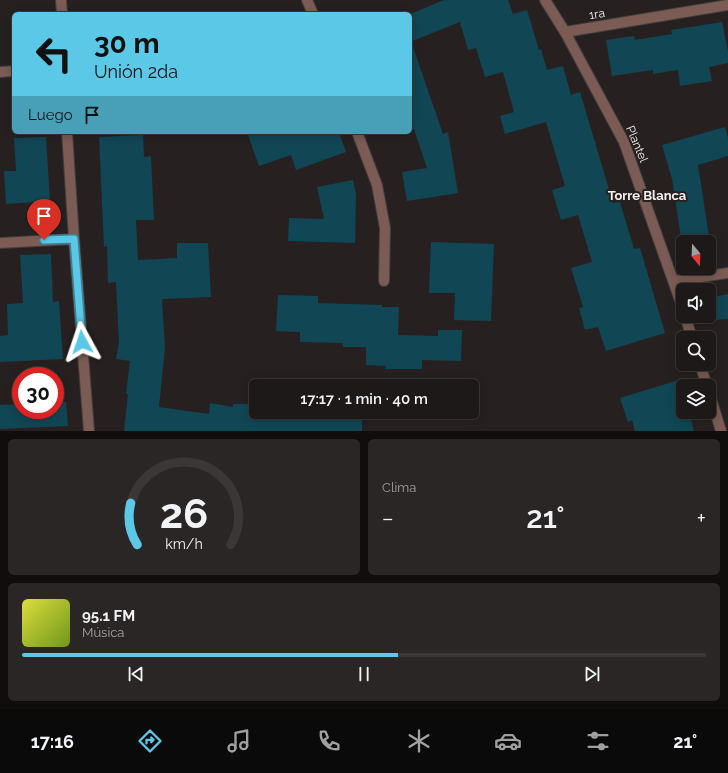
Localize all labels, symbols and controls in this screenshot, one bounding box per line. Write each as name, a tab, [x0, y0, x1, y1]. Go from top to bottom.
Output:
street label: 1ra	[588, 6, 606, 22]
text: 30 m	[94, 27, 160, 60]
icon: left	[28, 28, 80, 80]
text: Unión 2da	[94, 61, 178, 82]
icon: arrive	[81, 104, 103, 126]
text: Luego	[28, 106, 73, 124]
street label: Plantel	[623, 124, 651, 165]
district label: Torre Blanca	[608, 188, 687, 203]
pin	[27, 199, 61, 240]
icon: arrive	[33, 205, 55, 227]
north arrow	[676, 235, 716, 275]
map controls	[676, 235, 716, 419]
button: sound	[676, 283, 716, 323]
position arrow	[61, 321, 103, 363]
button: search	[676, 331, 716, 371]
speed limit sign: 30	[12, 367, 64, 419]
button: layers	[676, 379, 716, 419]
text: 17:17 · 1 min · 40 m	[300, 390, 428, 408]
text: Clima	[382, 480, 416, 495]
text: 26	[160, 489, 208, 538]
text: 21°	[526, 500, 565, 535]
text: −	[382, 505, 394, 531]
text: +	[697, 505, 706, 531]
text: km/h	[165, 536, 203, 552]
text: 95.1 FM	[82, 607, 135, 625]
text: Música	[82, 625, 124, 640]
icon: previous	[125, 663, 147, 685]
icon: pause	[353, 663, 375, 685]
icon: next	[581, 663, 603, 685]
icon: directions	[136, 727, 164, 755]
icon: music	[225, 727, 253, 755]
icon: phone	[315, 727, 343, 755]
icon: climate	[405, 727, 433, 755]
icon: car	[494, 727, 522, 755]
icon: filters	[584, 727, 612, 755]
text: 17:16	[31, 731, 74, 752]
text: 21°	[673, 731, 697, 752]

